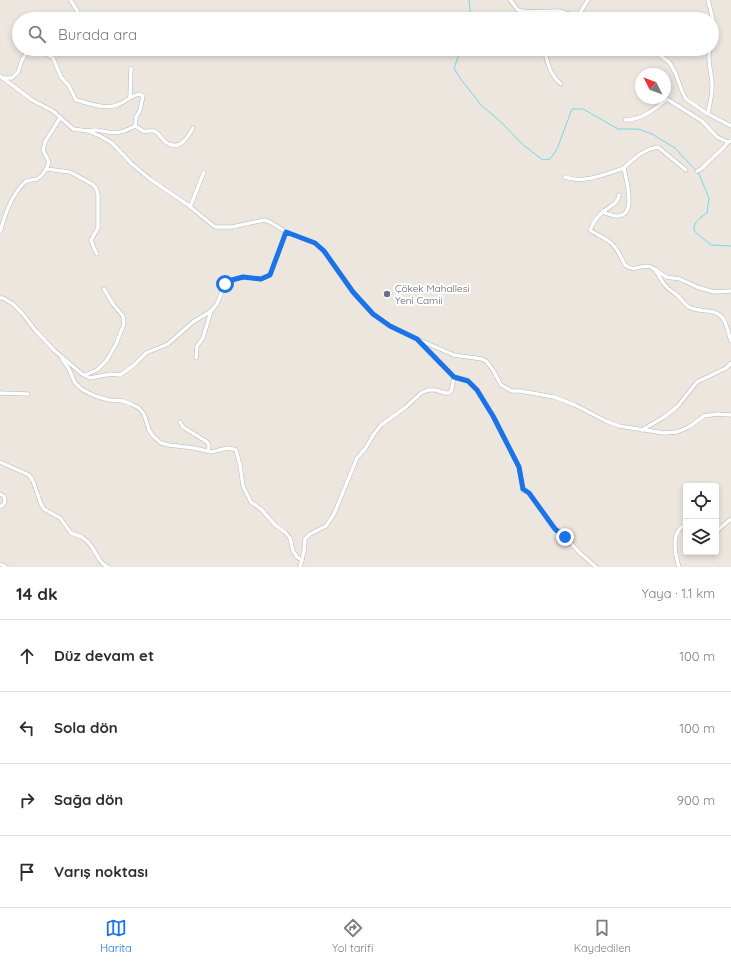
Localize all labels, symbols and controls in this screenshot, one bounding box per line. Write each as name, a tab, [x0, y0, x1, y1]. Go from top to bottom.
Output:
search box	[12, 12, 719, 56]
icon: search	[26, 23, 48, 45]
text: Burada ara	[58, 25, 137, 44]
north arrow	[635, 68, 671, 104]
route start	[216, 275, 234, 293]
place label: Çökek Mahallesi Yeni Camii	[395, 282, 469, 307]
marker: Çökek Mahallesi Yeni Camii	[382, 289, 392, 299]
map controls	[683, 483, 719, 555]
button: locate	[683, 483, 719, 519]
button: layers	[683, 519, 719, 555]
route end	[556, 528, 574, 546]
text: 14 dk	[16, 583, 58, 604]
text: Yaya · 1.1 km	[642, 585, 715, 601]
icon: ahead	[16, 645, 38, 667]
text: Düz devam et	[54, 646, 154, 665]
text: 100 m	[679, 648, 715, 664]
icon: left	[16, 717, 38, 739]
text: Sola dön	[54, 718, 118, 737]
text: 100 m	[679, 720, 715, 736]
icon: right	[16, 789, 38, 811]
text: Sağa dön	[54, 790, 123, 809]
text: 900 m	[677, 792, 715, 808]
icon: arrive	[16, 861, 38, 883]
text: Varış noktası	[54, 862, 148, 881]
tab: Harita	[100, 917, 132, 955]
tab: Yol tarifi	[332, 917, 373, 955]
tab: Kaydedilen	[574, 917, 631, 955]

